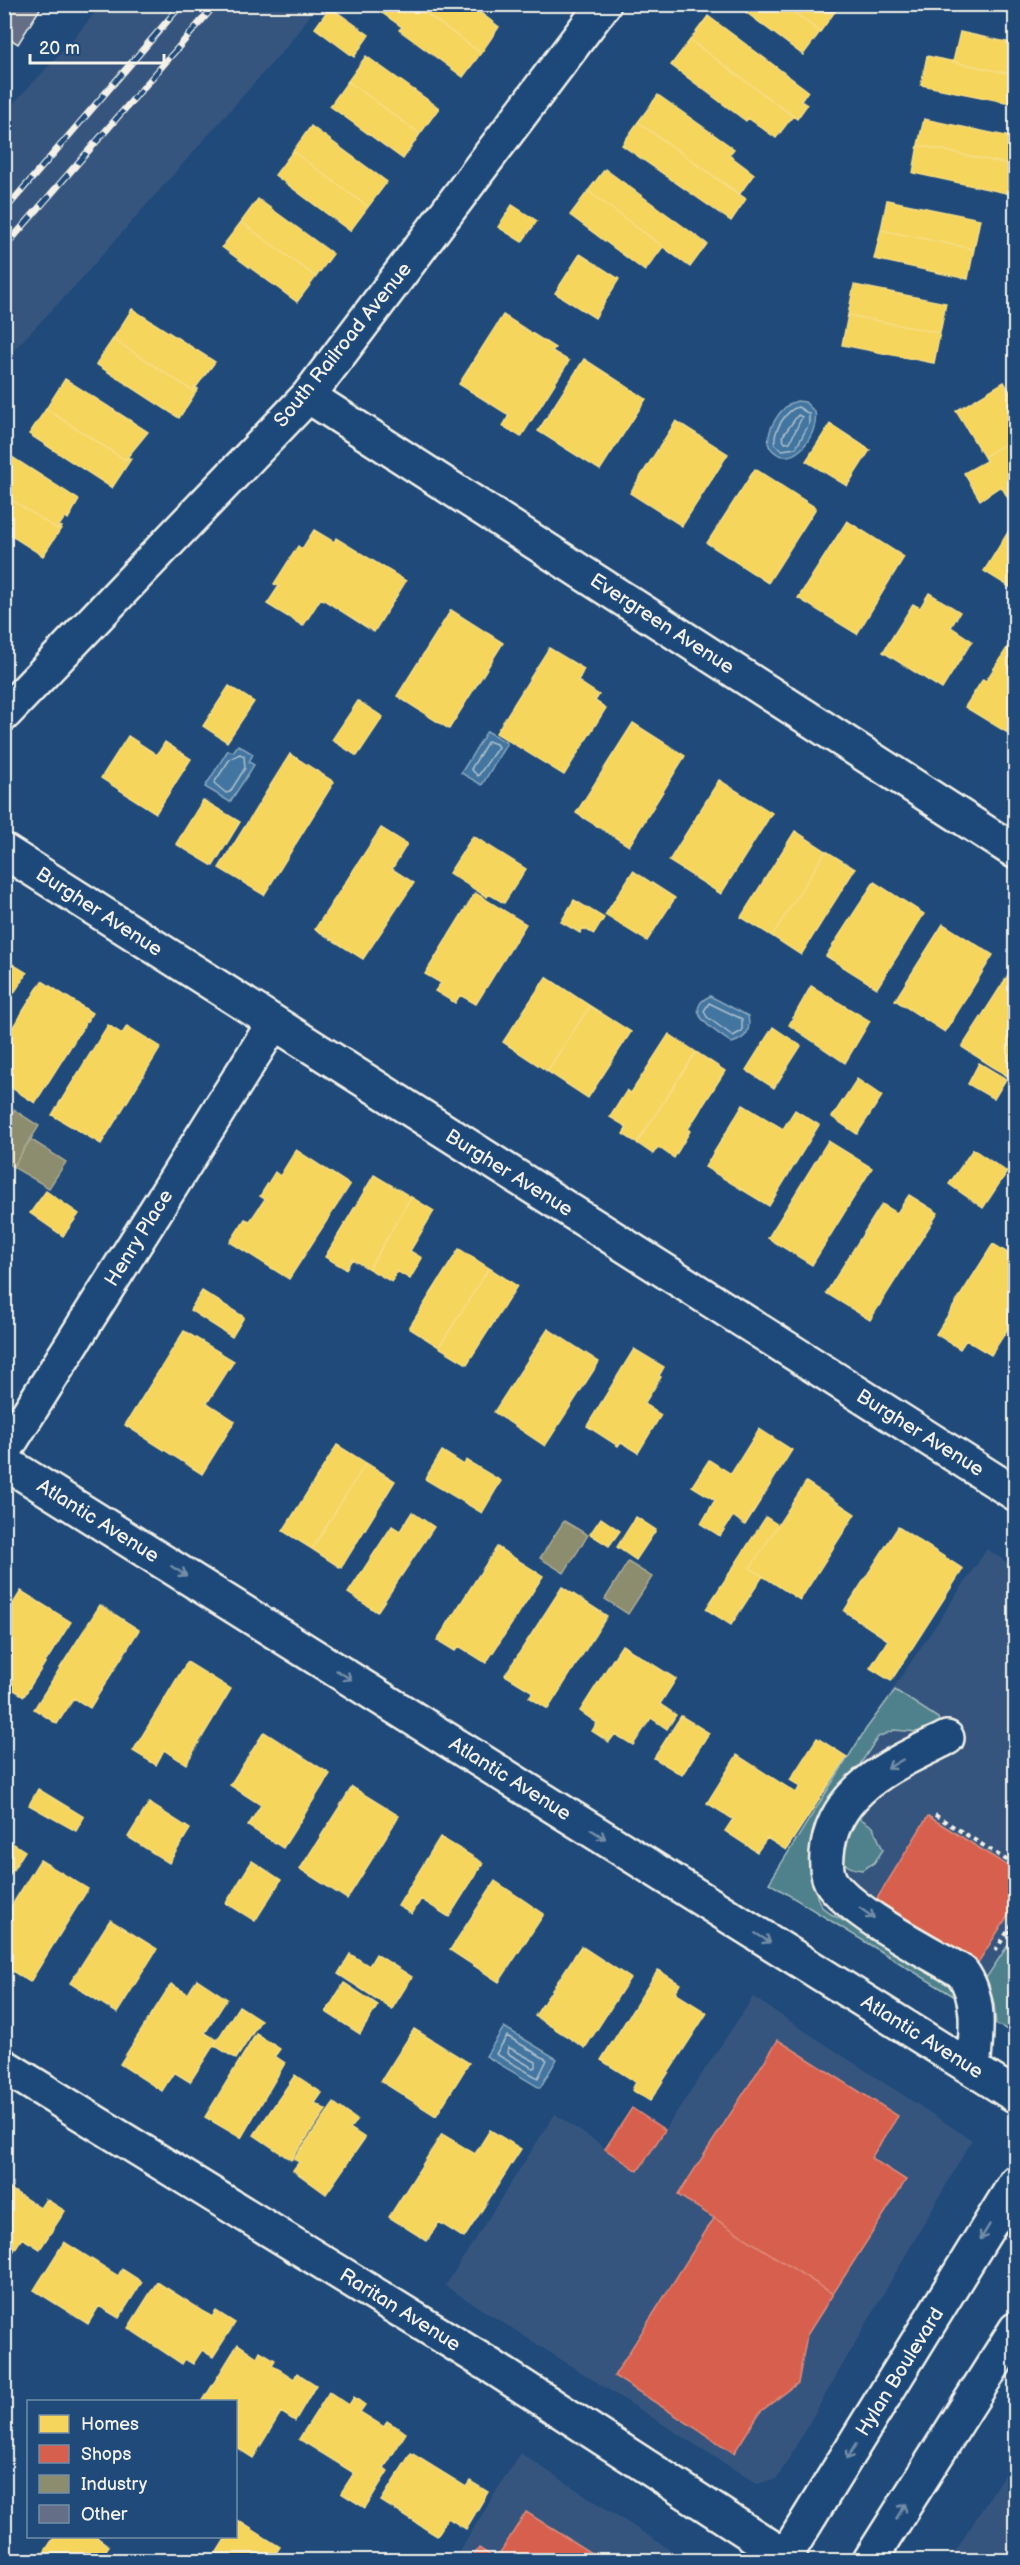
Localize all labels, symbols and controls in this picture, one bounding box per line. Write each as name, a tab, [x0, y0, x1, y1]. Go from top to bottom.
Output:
scale bar	[30, 27, 164, 65]
text: 20 m	[39, 38, 80, 59]
street label: South Railroad Avenue	[269, 258, 417, 432]
street label: Evergreen Avenue	[585, 568, 739, 680]
street label: Burgher Avenue	[31, 862, 167, 962]
street label: Burgher Avenue	[441, 1124, 577, 1222]
street label: Henry Place	[100, 1185, 178, 1291]
street label: Burgher Avenue	[852, 1384, 988, 1482]
street label: Atlantic Avenue	[33, 1474, 164, 1568]
one-way arrow	[170, 1566, 187, 1578]
one-way arrow	[335, 1669, 352, 1681]
street label: Atlantic Avenue	[445, 1732, 576, 1826]
one-way arrow	[886, 1759, 904, 1770]
one-way arrow	[589, 1829, 606, 1841]
one-way arrow	[859, 1907, 875, 1919]
one-way arrow	[754, 1932, 771, 1944]
street label: Atlantic Avenue	[857, 1990, 988, 2084]
one-way arrow	[979, 2223, 991, 2240]
street label: Raritan Avenue	[335, 2263, 465, 2357]
street label: Hylan Boulevard	[851, 2303, 949, 2441]
legend	[27, 2400, 237, 2538]
text: Homes	[81, 2414, 139, 2435]
one-way arrow	[844, 2443, 856, 2460]
text: Shops	[81, 2444, 132, 2465]
text: Industry	[81, 2474, 148, 2495]
one-way arrow	[895, 2503, 907, 2520]
text: Other	[81, 2504, 128, 2525]

